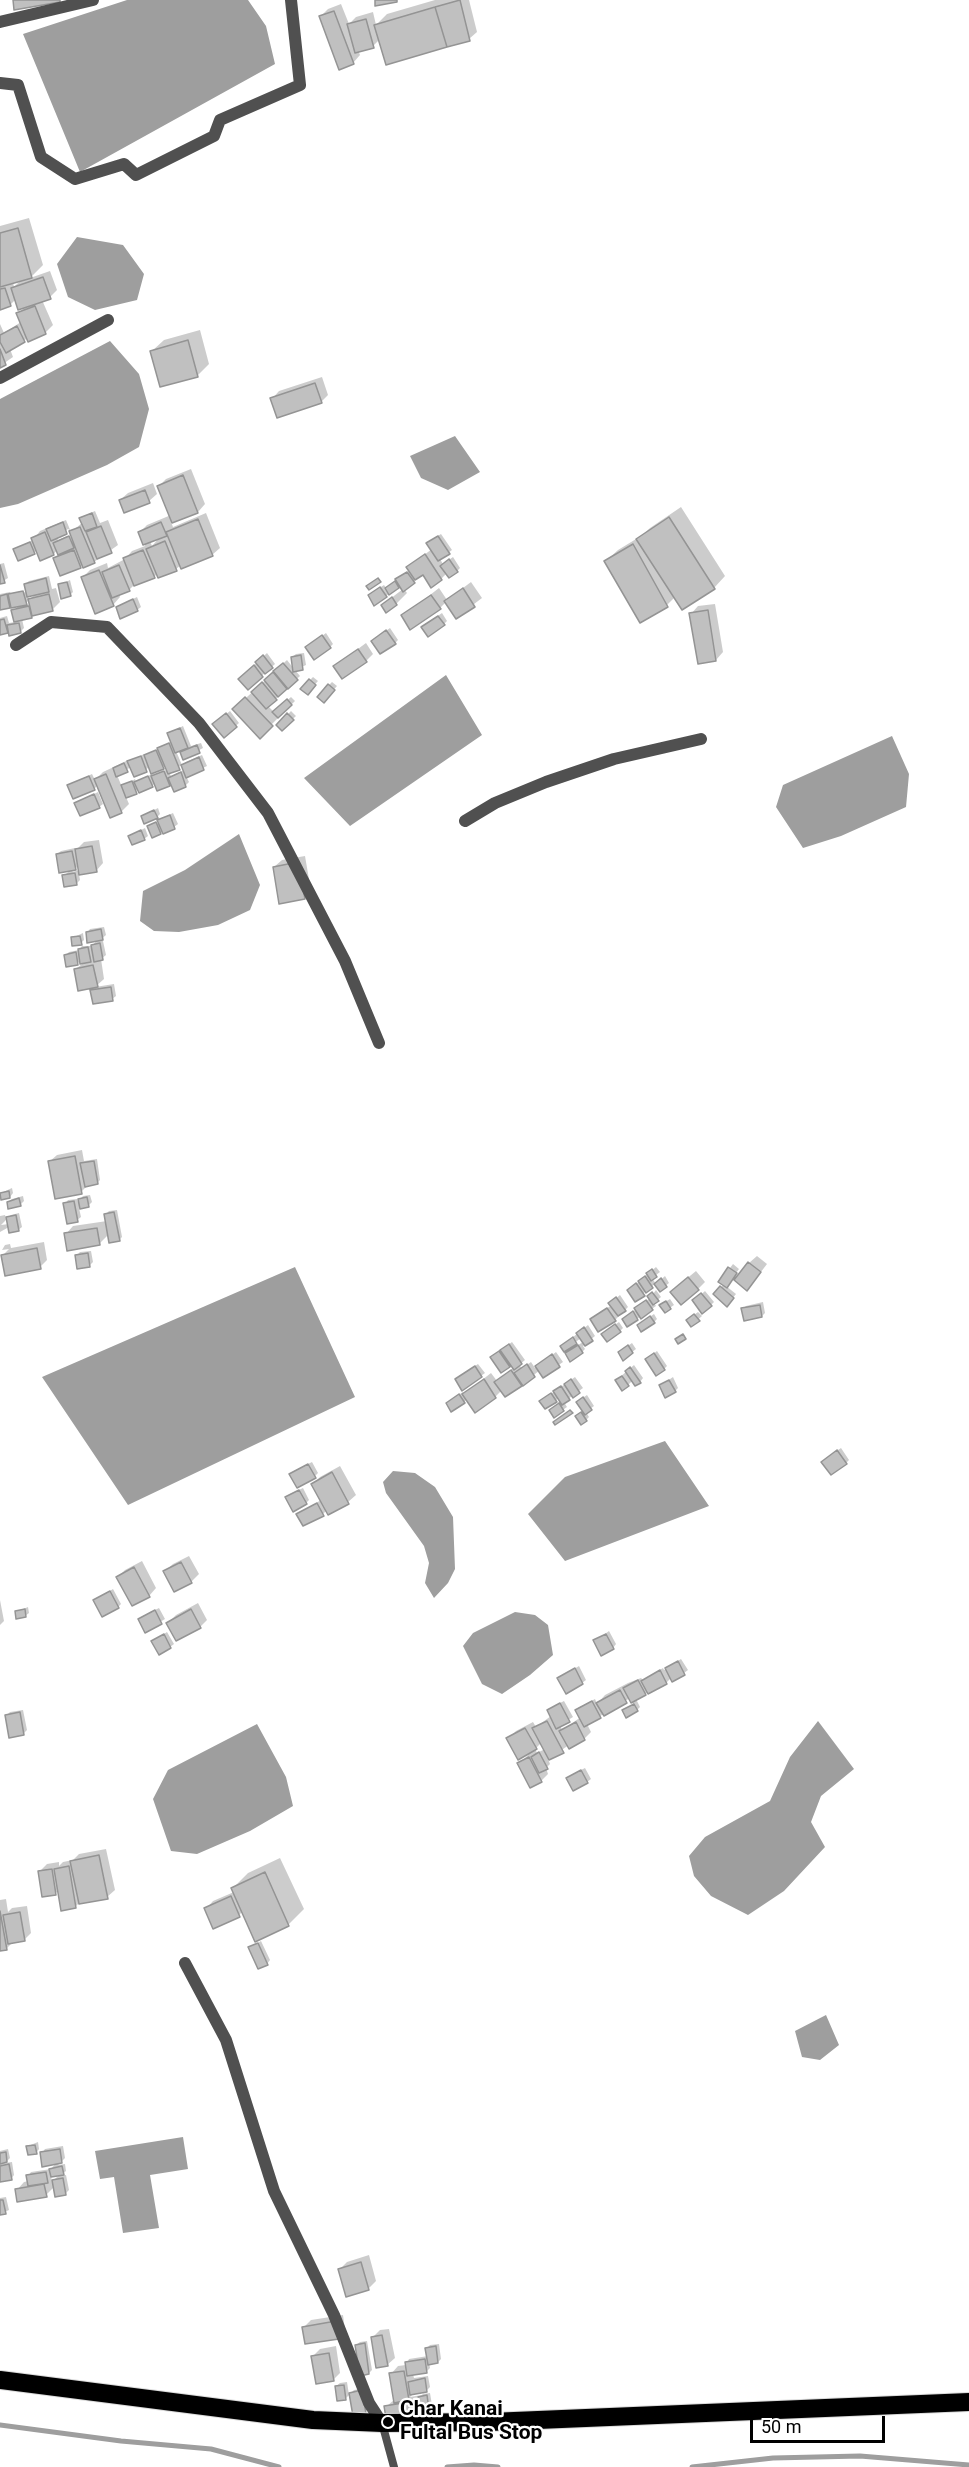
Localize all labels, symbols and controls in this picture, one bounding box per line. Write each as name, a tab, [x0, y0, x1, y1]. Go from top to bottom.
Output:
place label: Char Kanai Fultal Bus Stop	[400, 2397, 542, 2447]
scale bar	[753, 2404, 888, 2442]
marker: Char Kanai Fultal Bus Stop	[381, 2415, 395, 2429]
text: 50 m	[761, 2416, 801, 2437]

